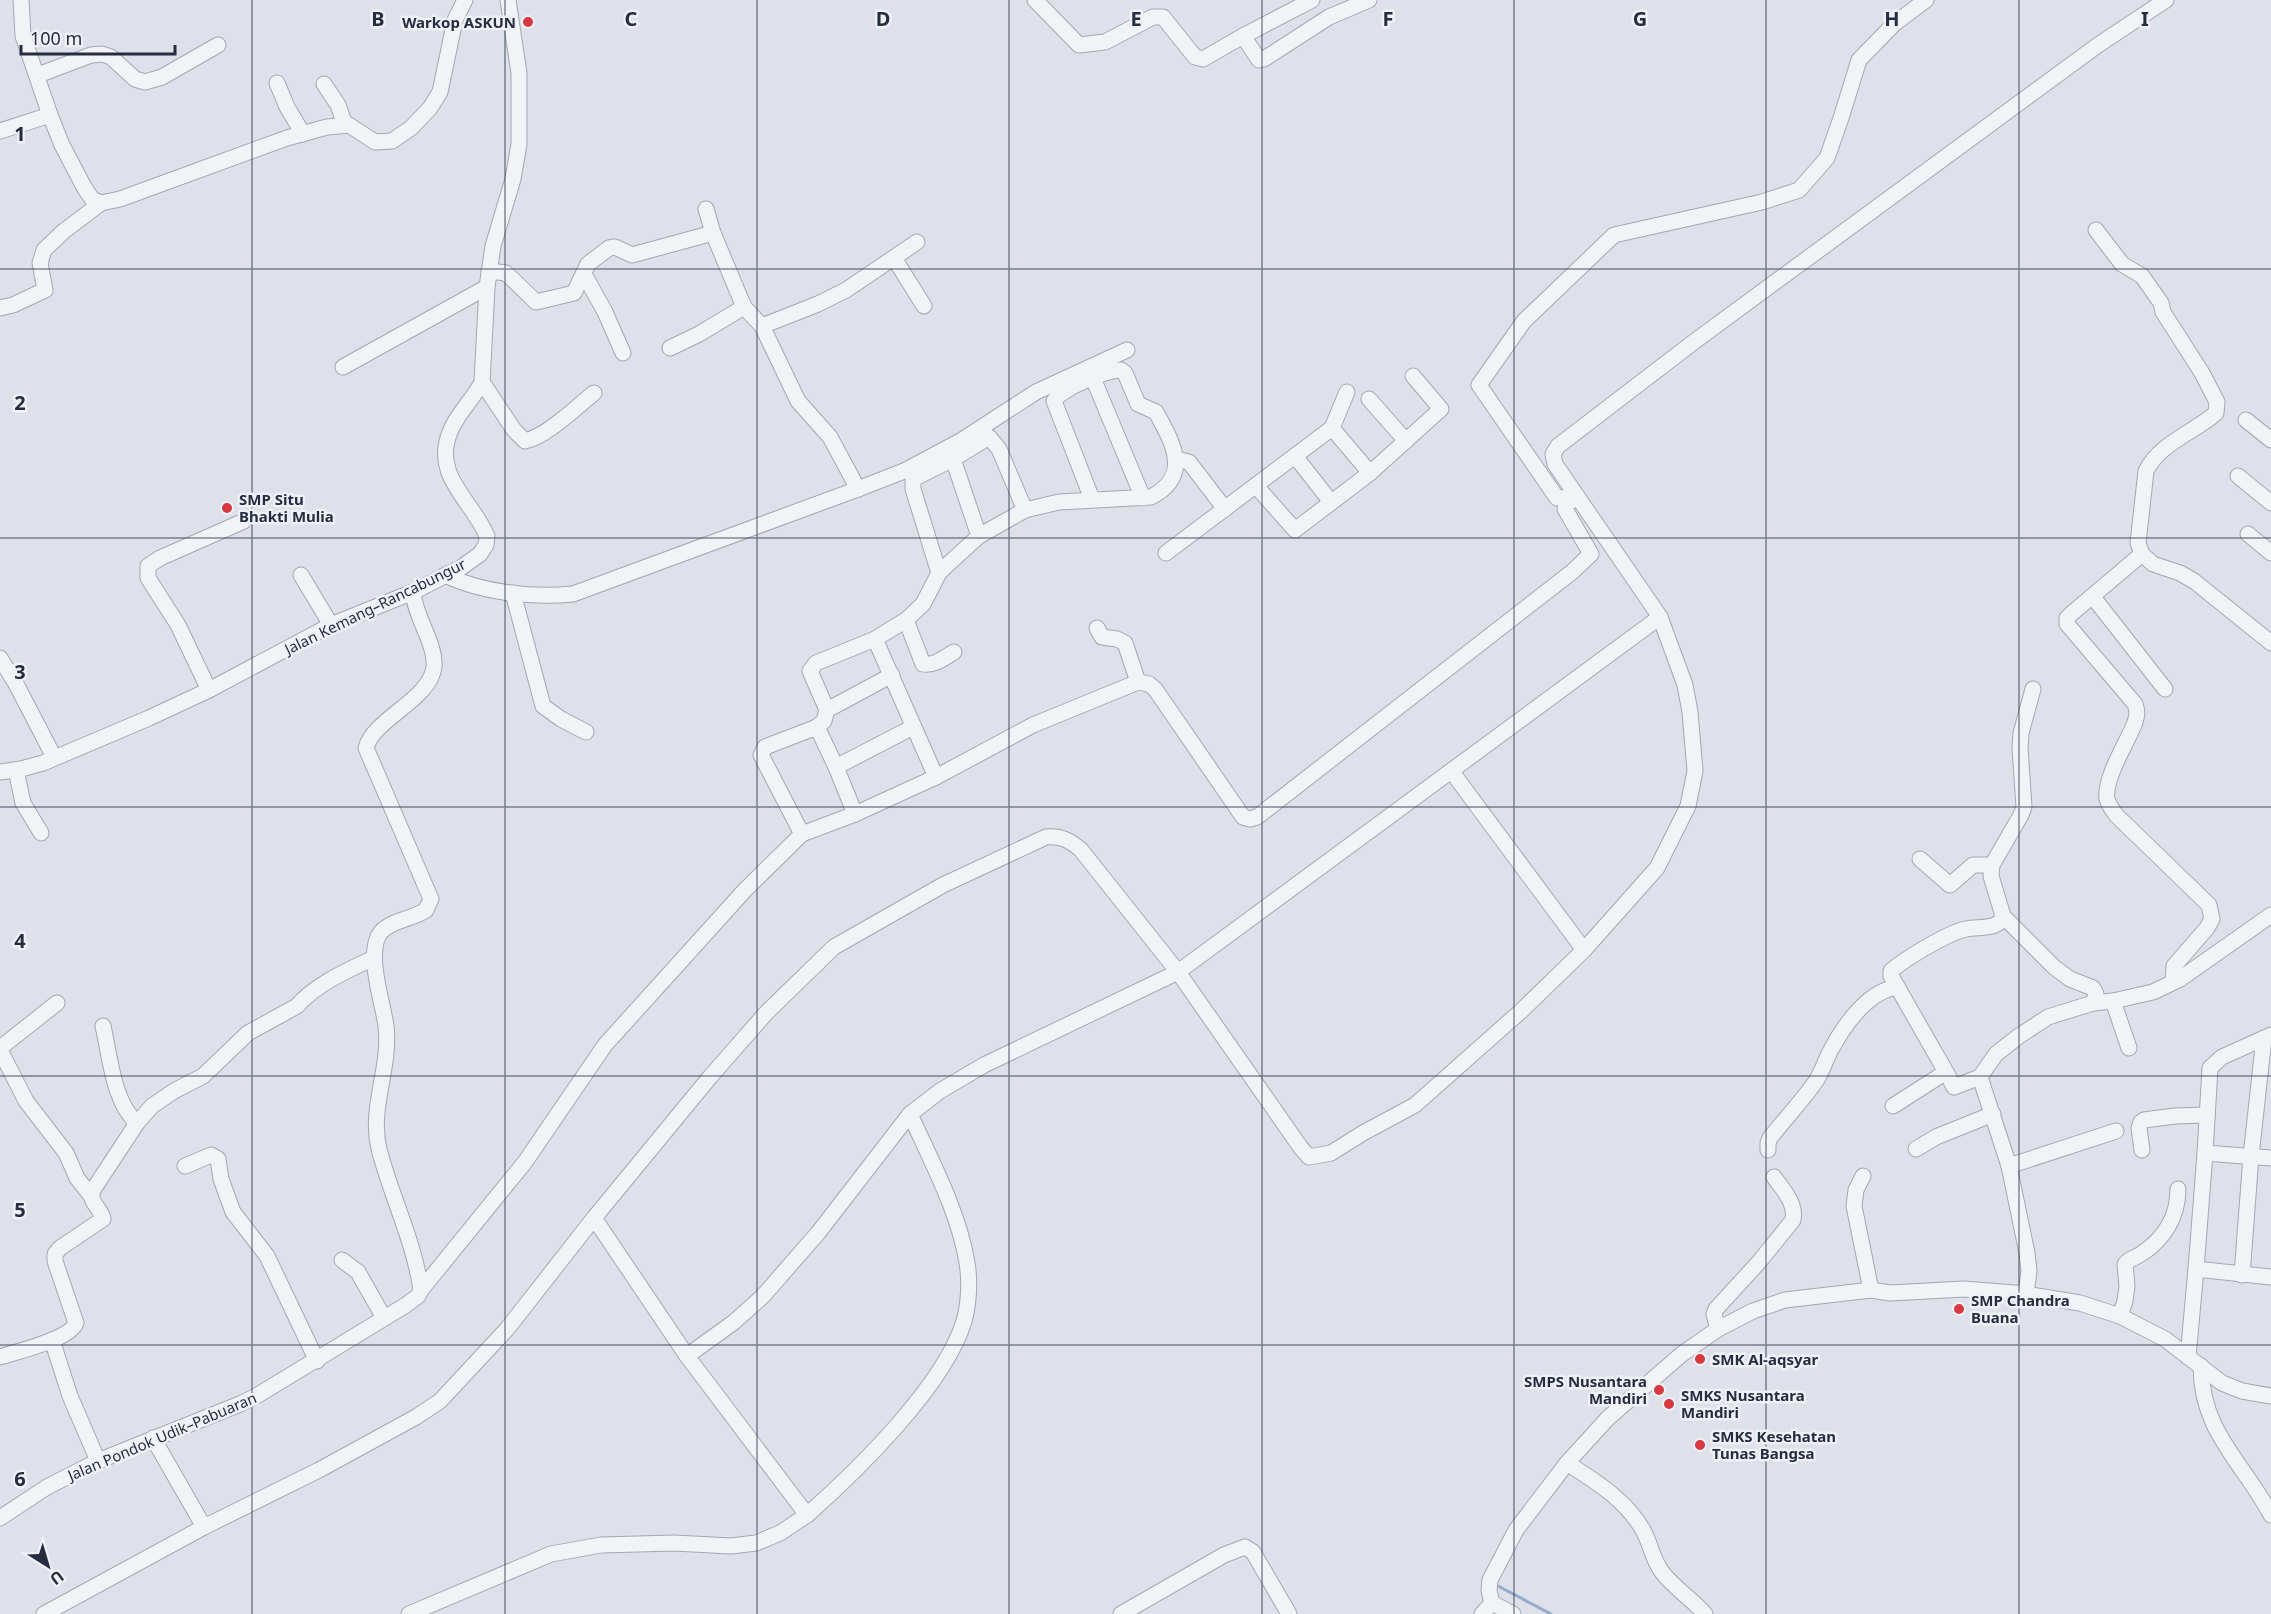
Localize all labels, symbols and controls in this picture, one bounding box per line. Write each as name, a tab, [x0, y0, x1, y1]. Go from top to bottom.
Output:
text: B	[371, 5, 385, 32]
text: C	[625, 5, 638, 32]
text: D	[876, 5, 890, 32]
text: E	[1130, 5, 1142, 32]
text: F	[1383, 5, 1393, 32]
text: G	[1633, 5, 1647, 32]
text: H	[1884, 5, 1900, 32]
text: I	[2141, 5, 2149, 32]
place label: Warkop ASKUN	[402, 12, 516, 32]
marker: Warkop ASKUN	[521, 15, 535, 29]
scale bar	[21, 18, 176, 56]
text: 100 m	[30, 26, 82, 50]
text: 1	[14, 120, 26, 147]
text: 2	[14, 389, 26, 416]
place label: SMP Situ Bhakti Mulia	[239, 489, 334, 526]
marker: SMP Situ Bhakti Mulia	[220, 501, 234, 515]
street label: Jalan Kemang–Rancabungur	[279, 553, 469, 660]
text: 3	[14, 658, 26, 685]
text: 4	[14, 927, 26, 954]
text: 5	[14, 1196, 26, 1223]
place label: SMP Chandra Buana	[1971, 1290, 2070, 1327]
marker: SMP Chandra Buana	[1952, 1302, 1966, 1316]
place label: SMK Al-aqsyar	[1712, 1349, 1818, 1369]
marker: SMK Al-aqsyar	[1693, 1352, 1707, 1366]
place label: SMPS Nusantara Mandiri	[1524, 1371, 1647, 1408]
marker: SMPS Nusantara Mandiri	[1652, 1383, 1666, 1397]
place label: SMKS Nusantara Mandiri	[1681, 1385, 1805, 1422]
street label: Jalan Pondok Udik–Pabuaran	[63, 1387, 259, 1486]
marker: SMKS Nusantara Mandiri	[1662, 1397, 1676, 1411]
place label: SMKS Kesehatan Tunas Bangsa	[1712, 1426, 1836, 1463]
marker: SMKS Kesehatan Tunas Bangsa	[1693, 1438, 1707, 1452]
text: 6	[14, 1465, 26, 1492]
north arrow	[18, 1536, 78, 1596]
text: U	[46, 1566, 68, 1590]

